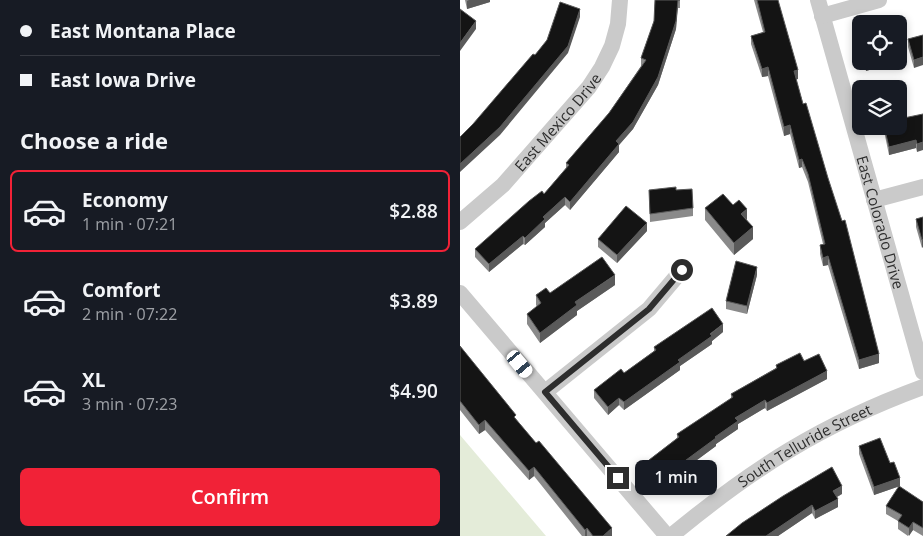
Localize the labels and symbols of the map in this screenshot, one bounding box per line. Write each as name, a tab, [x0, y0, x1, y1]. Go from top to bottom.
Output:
street label: East Mexico Drive	[510, 69, 605, 175]
street label: East Colorado Drive	[852, 153, 909, 291]
route start	[671, 259, 693, 281]
car	[504, 348, 535, 380]
street label: South Telluride Street	[733, 399, 875, 491]
callout: 1 min	[636, 460, 718, 496]
route end	[607, 467, 629, 489]

